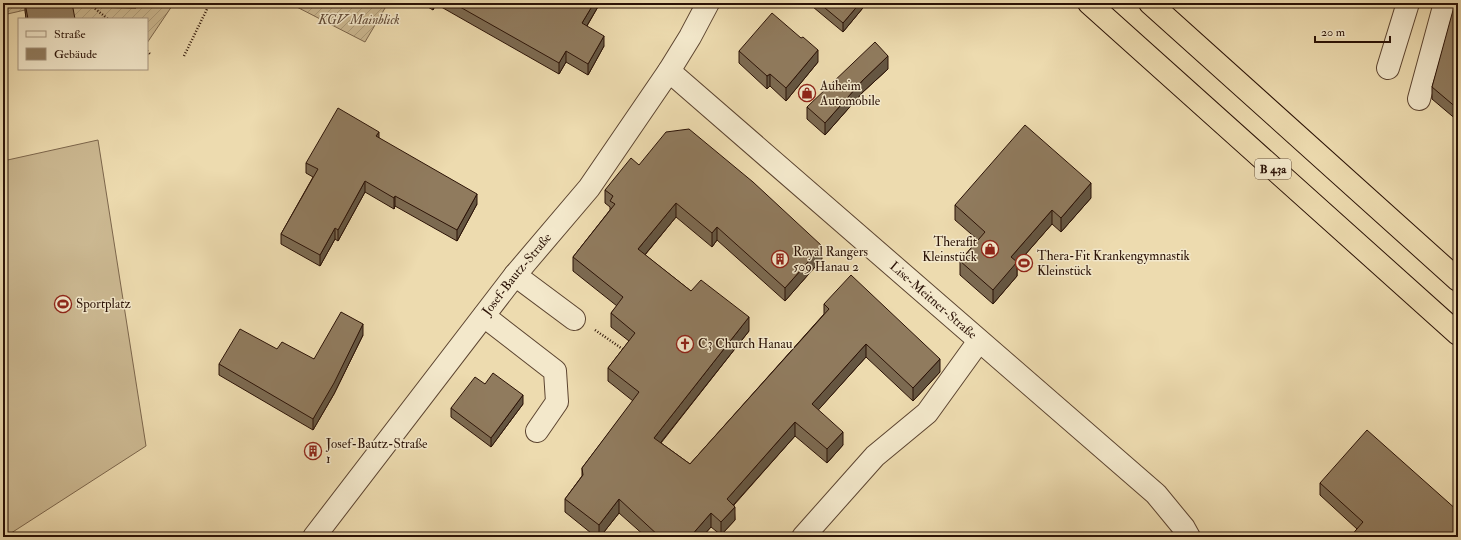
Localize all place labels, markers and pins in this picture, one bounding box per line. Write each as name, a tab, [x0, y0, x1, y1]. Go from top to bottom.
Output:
place label: Auheim Automobile	[819, 78, 881, 109]
shop icon: Auheim Automobile	[797, 83, 817, 103]
place label: Therafit Kleinstück	[922, 234, 978, 265]
shop icon: Therafit Kleinstück	[980, 239, 1000, 259]
place label: Royal Rangers 509 Hanau 2	[793, 244, 868, 275]
place label: Thera-Fit Krankengymnastik Kleinstück	[1037, 248, 1191, 279]
building icon: Royal Rangers 509 Hanau 2	[770, 249, 790, 269]
sports icon: Thera-Fit Krankengymnastik Kleinstück	[1014, 253, 1034, 273]
sports icon: Sportplatz	[53, 294, 73, 314]
place label: Sportplatz	[76, 296, 131, 313]
church icon: C3 Church Hanau	[675, 334, 695, 354]
place label: C3 Church Hanau	[698, 336, 793, 352]
place label: Josef-Bautz-Straße 1	[325, 436, 428, 467]
building icon: Josef-Bautz-Straße 1	[303, 441, 323, 461]

